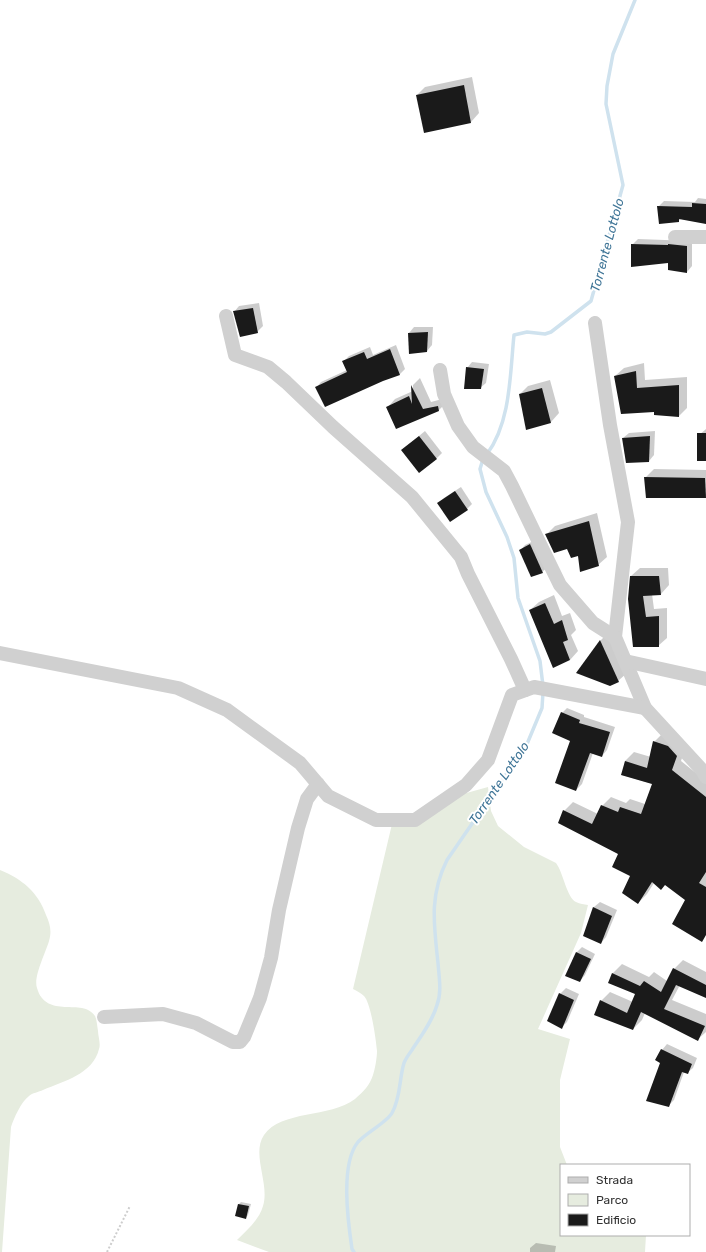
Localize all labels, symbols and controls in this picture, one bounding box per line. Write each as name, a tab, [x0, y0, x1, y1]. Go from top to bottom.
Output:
water label: Torrente Lottolo	[587, 196, 627, 294]
water label: Torrente Lottolo	[466, 739, 532, 827]
legend	[560, 1164, 690, 1236]
text: Strada	[596, 1173, 633, 1187]
text: Parco	[596, 1193, 628, 1207]
text: Edificio	[596, 1213, 636, 1227]

